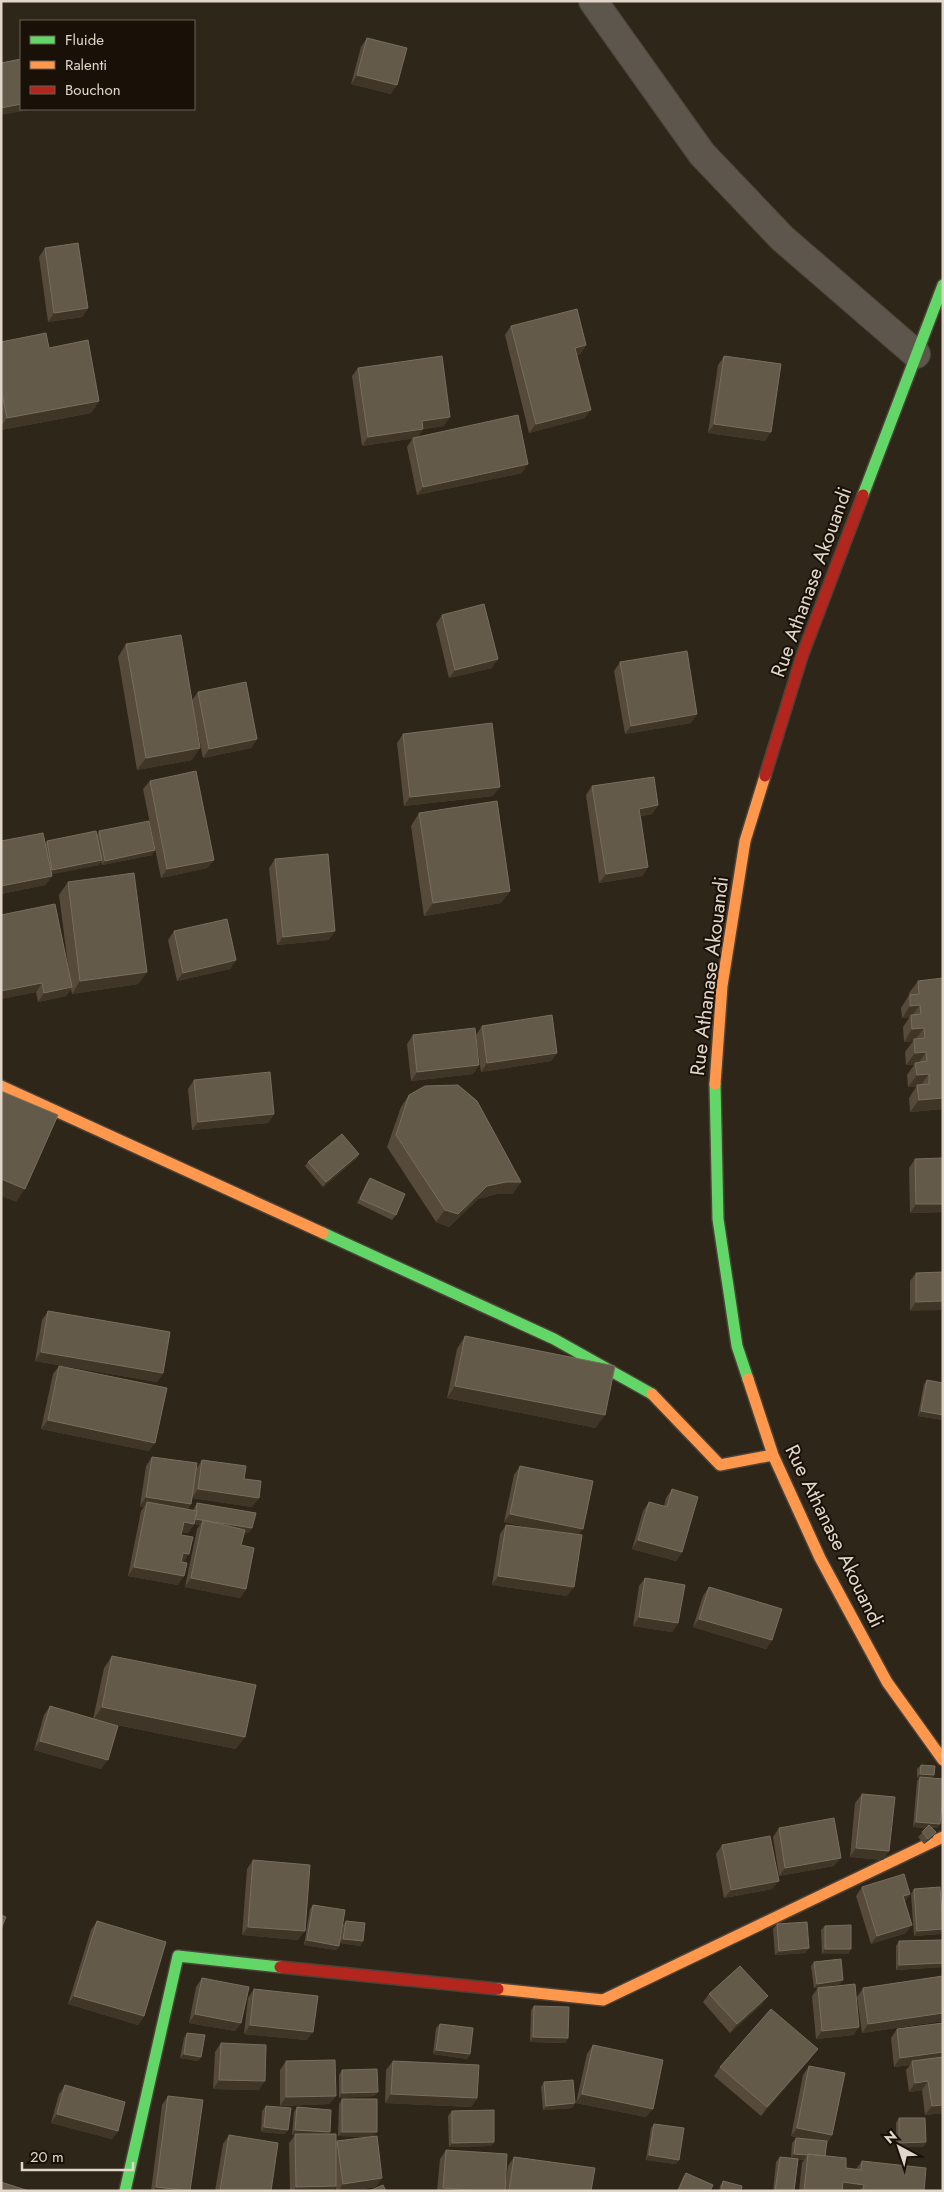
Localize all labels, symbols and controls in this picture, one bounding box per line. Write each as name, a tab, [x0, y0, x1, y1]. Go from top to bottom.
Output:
legend	[20, 20, 195, 110]
text: Fluide	[65, 29, 104, 51]
text: Ralenti	[65, 54, 107, 76]
text: Bouchon	[65, 79, 121, 101]
street label: Rue Athanase Akouandi	[764, 483, 859, 681]
street label: Rue Athanase Akouandi	[683, 875, 736, 1077]
street label: Rue Athanase Akouandi	[778, 1440, 892, 1633]
north arrow	[874, 2122, 924, 2172]
text: N	[880, 2126, 901, 2148]
scale bar	[22, 2140, 134, 2172]
text: 20 m	[30, 2146, 64, 2168]

